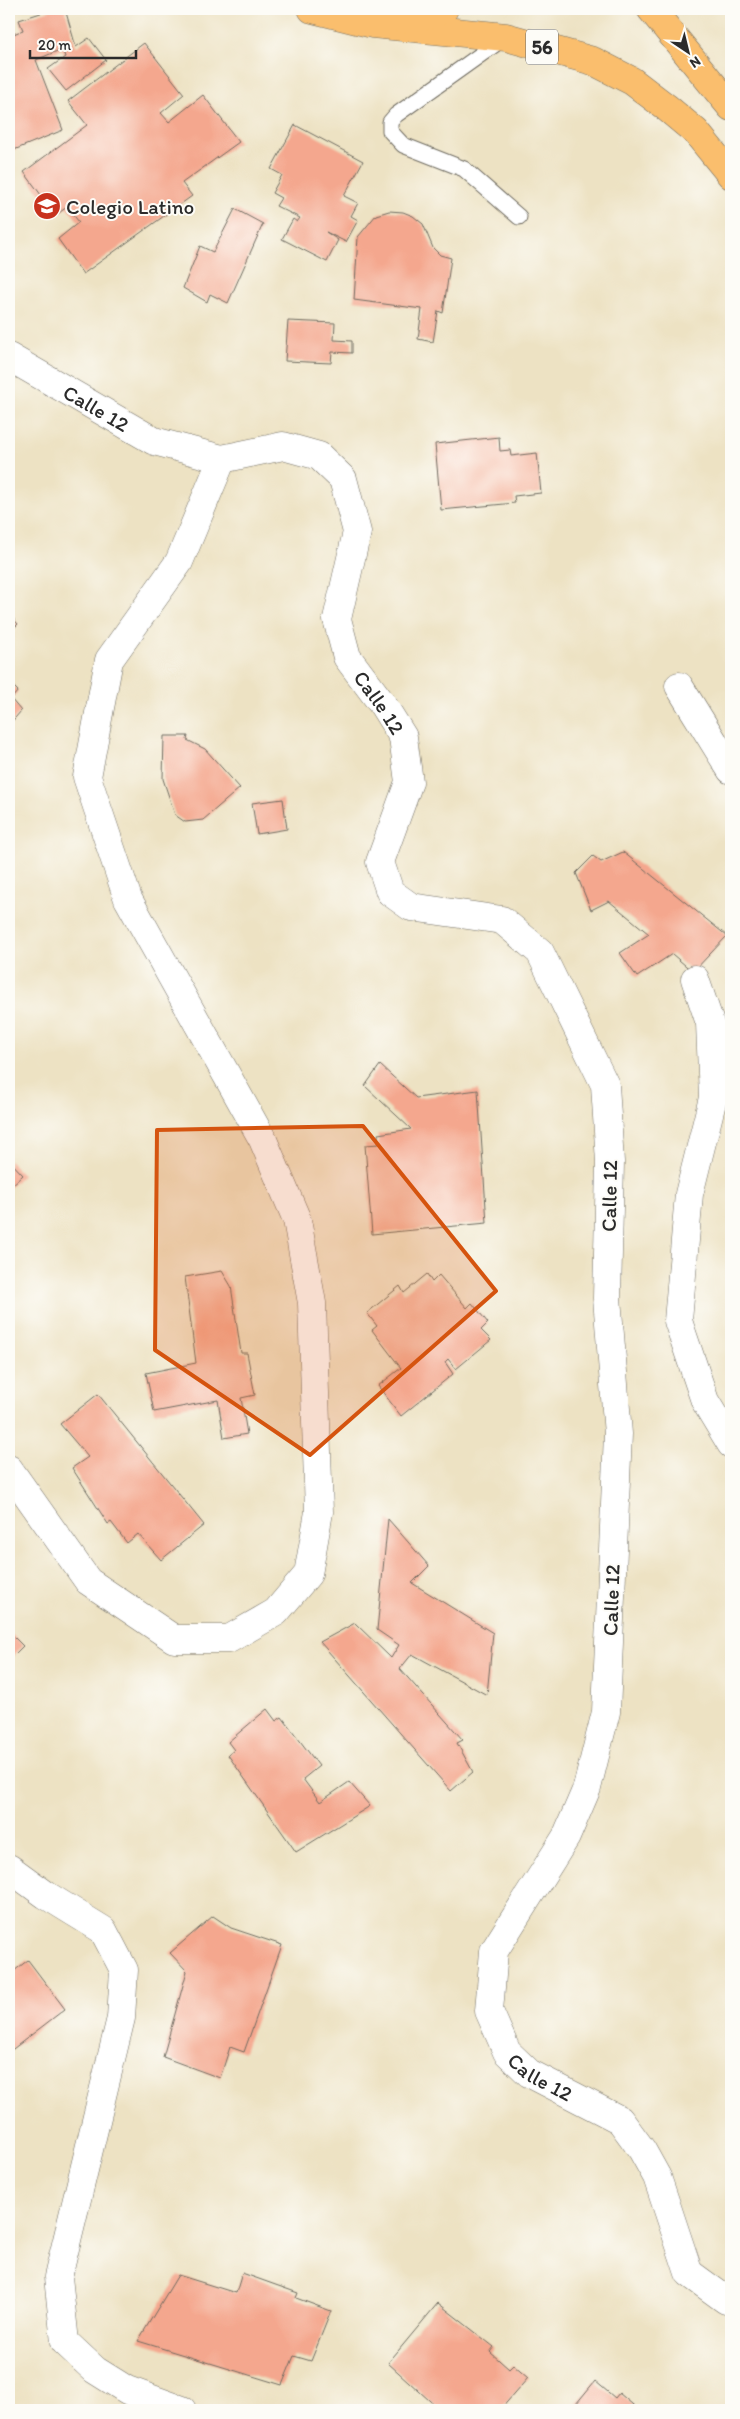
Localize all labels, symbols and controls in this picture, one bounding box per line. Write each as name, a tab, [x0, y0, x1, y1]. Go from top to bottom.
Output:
scale bar	[30, 28, 136, 60]
north arrow	[662, 28, 712, 78]
road number: 56	[526, 30, 558, 64]
text: 20 m	[38, 36, 72, 54]
text: N	[686, 53, 704, 72]
school or university icon: Colegio Latino	[32, 191, 62, 221]
place label: Colegio Latino	[66, 194, 194, 219]
street label: Calle 12	[59, 379, 134, 436]
street label: Calle 12	[349, 665, 410, 738]
street label: Calle 12	[596, 1160, 622, 1232]
street label: Calle 12	[597, 1564, 625, 1636]
street label: Calle 12	[503, 2047, 577, 2106]

